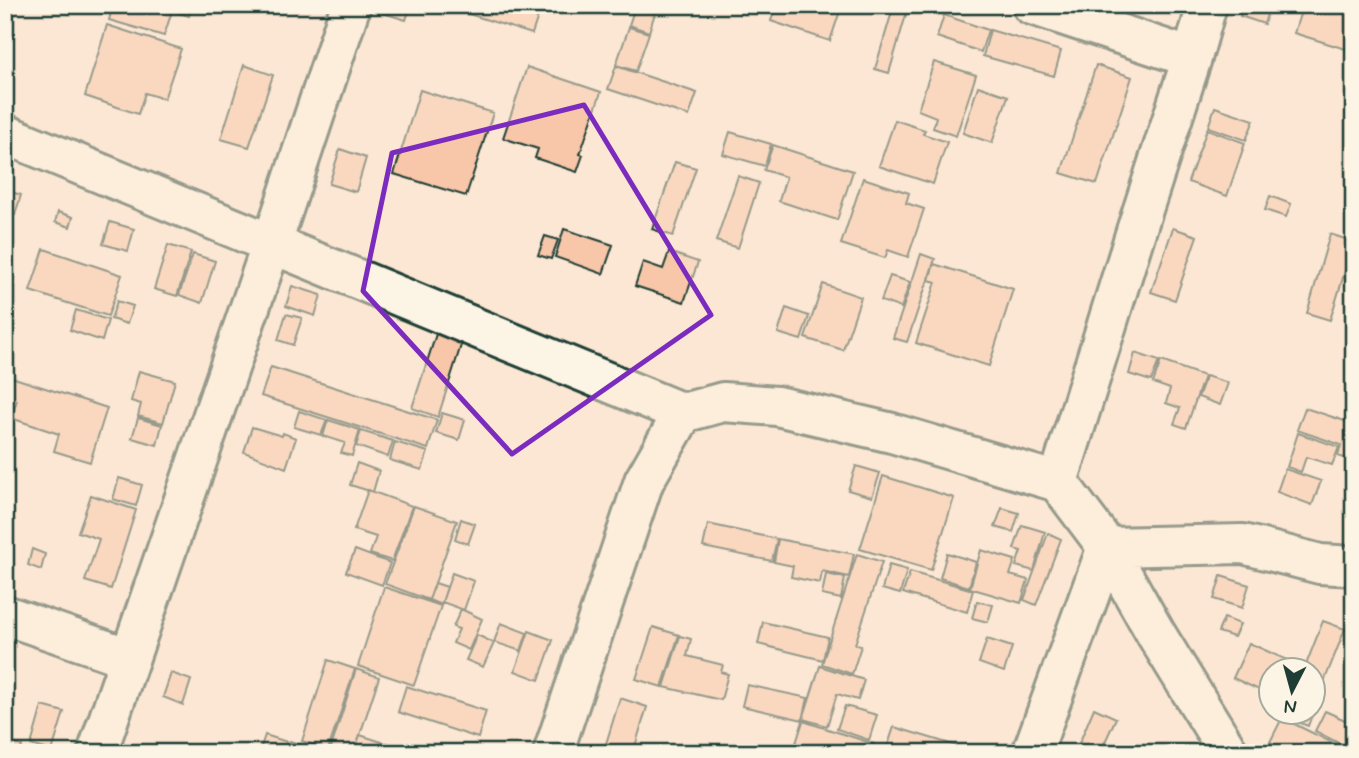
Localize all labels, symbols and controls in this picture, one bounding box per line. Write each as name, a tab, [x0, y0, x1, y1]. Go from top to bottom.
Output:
north arrow	[1258, 656, 1328, 726]
text: N	[1283, 693, 1298, 720]

